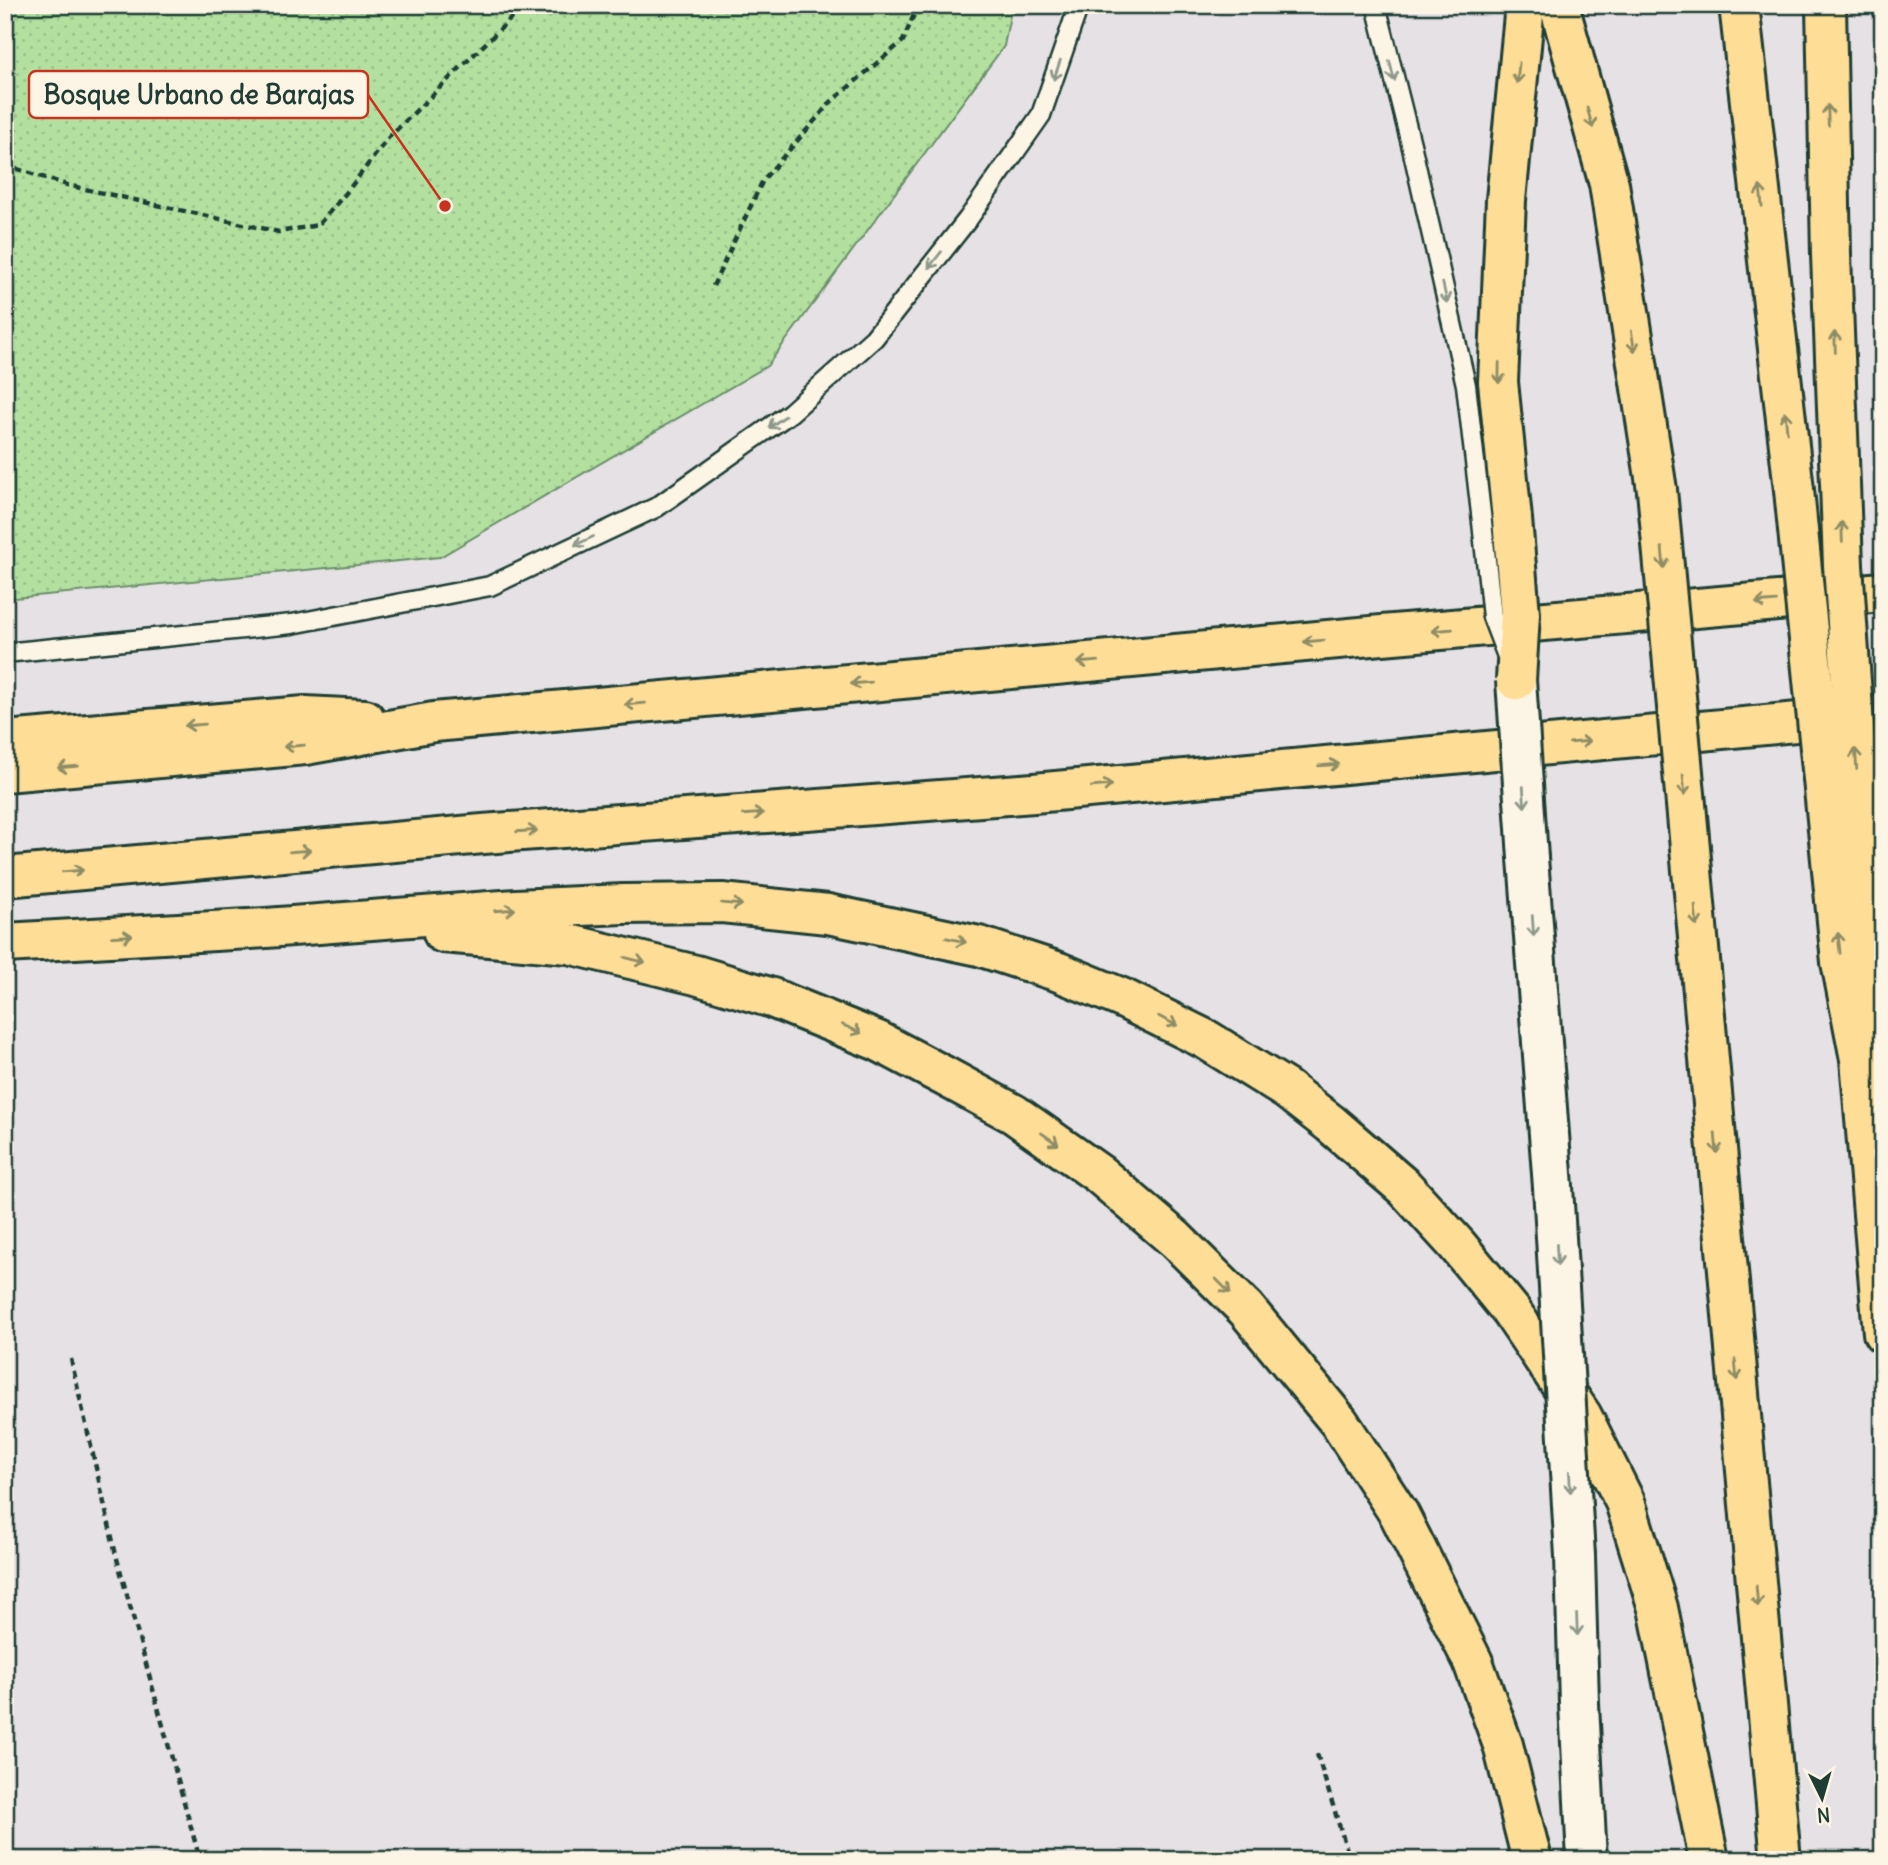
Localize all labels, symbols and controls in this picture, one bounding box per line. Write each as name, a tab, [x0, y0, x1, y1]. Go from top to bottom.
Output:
one-way arrow	[1050, 58, 1062, 80]
one-way arrow	[1386, 60, 1399, 82]
one-way arrow	[1512, 61, 1525, 84]
callout: Bosque Urbano de Barajas	[29, 71, 368, 118]
text: Bosque Urbano de Barajas	[43, 78, 355, 111]
one-way arrow	[1822, 104, 1835, 127]
one-way arrow	[1585, 107, 1598, 129]
one-way arrow	[1754, 186, 1767, 208]
one-way arrow	[928, 251, 943, 269]
one-way arrow	[1438, 281, 1452, 304]
one-way arrow	[1627, 329, 1640, 352]
one-way arrow	[1829, 331, 1842, 354]
one-way arrow	[1492, 362, 1506, 385]
one-way arrow	[1779, 412, 1792, 434]
one-way arrow	[768, 415, 787, 429]
one-way arrow	[1835, 521, 1848, 544]
one-way arrow	[574, 535, 595, 548]
one-way arrow	[1657, 546, 1670, 569]
one-way arrow	[1755, 596, 1778, 609]
one-way arrow	[1431, 624, 1453, 637]
one-way arrow	[1304, 635, 1326, 648]
one-way arrow	[1077, 656, 1100, 669]
one-way arrow	[850, 677, 873, 690]
one-way arrow	[624, 698, 646, 711]
one-way arrow	[184, 719, 206, 732]
one-way arrow	[1568, 735, 1590, 748]
one-way arrow	[283, 740, 306, 753]
one-way arrow	[1849, 748, 1862, 771]
one-way arrow	[1317, 759, 1340, 772]
one-way arrow	[57, 760, 79, 773]
one-way arrow	[1678, 773, 1691, 796]
one-way arrow	[1090, 780, 1113, 793]
one-way arrow	[1517, 785, 1530, 808]
one-way arrow	[742, 807, 764, 820]
one-way arrow	[515, 824, 537, 837]
one-way arrow	[288, 844, 311, 857]
one-way arrow	[61, 864, 84, 877]
one-way arrow	[720, 898, 743, 911]
one-way arrow	[493, 903, 516, 916]
one-way arrow	[1690, 905, 1703, 927]
one-way arrow	[1527, 915, 1540, 937]
one-way arrow	[111, 929, 133, 942]
one-way arrow	[1833, 932, 1846, 955]
one-way arrow	[944, 934, 967, 948]
one-way arrow	[623, 954, 646, 967]
one-way arrow	[1157, 1014, 1178, 1028]
one-way arrow	[840, 1023, 862, 1036]
one-way arrow	[1710, 1131, 1723, 1154]
one-way arrow	[1040, 1132, 1059, 1147]
one-way arrow	[1551, 1243, 1564, 1266]
one-way arrow	[1215, 1278, 1232, 1295]
one-way arrow	[1730, 1358, 1743, 1380]
one-way arrow	[1564, 1470, 1577, 1493]
one-way arrow	[1751, 1584, 1764, 1607]
one-way arrow	[1570, 1613, 1583, 1636]
north arrow	[1786, 1764, 1856, 1834]
text: N	[1816, 1802, 1831, 1827]

